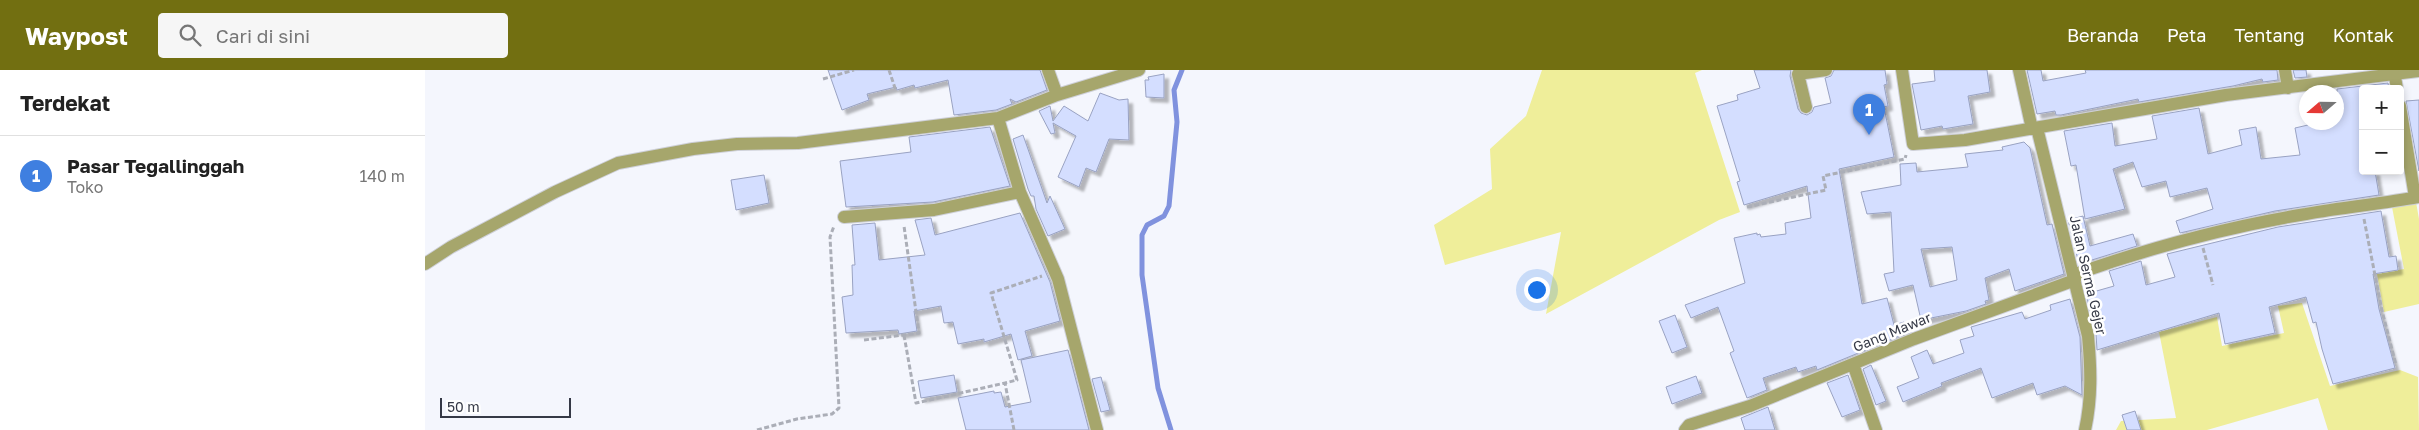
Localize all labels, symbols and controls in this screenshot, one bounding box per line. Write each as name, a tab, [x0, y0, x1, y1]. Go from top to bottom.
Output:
search box	[158, 13, 508, 58]
text: Waypost	[25, 21, 128, 50]
icon: search	[176, 21, 204, 49]
text: Cari di sini	[216, 24, 310, 47]
text: Beranda	[2067, 24, 2139, 46]
text: Peta	[2167, 24, 2206, 46]
text: Tentang	[2234, 24, 2305, 46]
text: Kontak	[2333, 24, 2394, 46]
north arrow	[2299, 85, 2344, 130]
map controls	[2359, 85, 2404, 175]
button: +	[2359, 85, 2404, 130]
text: Terdekat	[20, 90, 110, 116]
pin: 1	[1853, 94, 1885, 135]
button: −	[2359, 130, 2404, 175]
text: Pasar Tegallinggah	[67, 154, 244, 177]
text: 1	[32, 166, 40, 186]
text: 140 m	[359, 166, 405, 186]
text: Toko	[67, 177, 103, 197]
street label: Jalan Serma Gejer	[2067, 214, 2111, 337]
your location	[1524, 277, 1550, 303]
street label: Gang Mawar	[1850, 308, 1934, 355]
scale bar	[440, 395, 571, 418]
text: 50 m	[447, 398, 480, 415]

